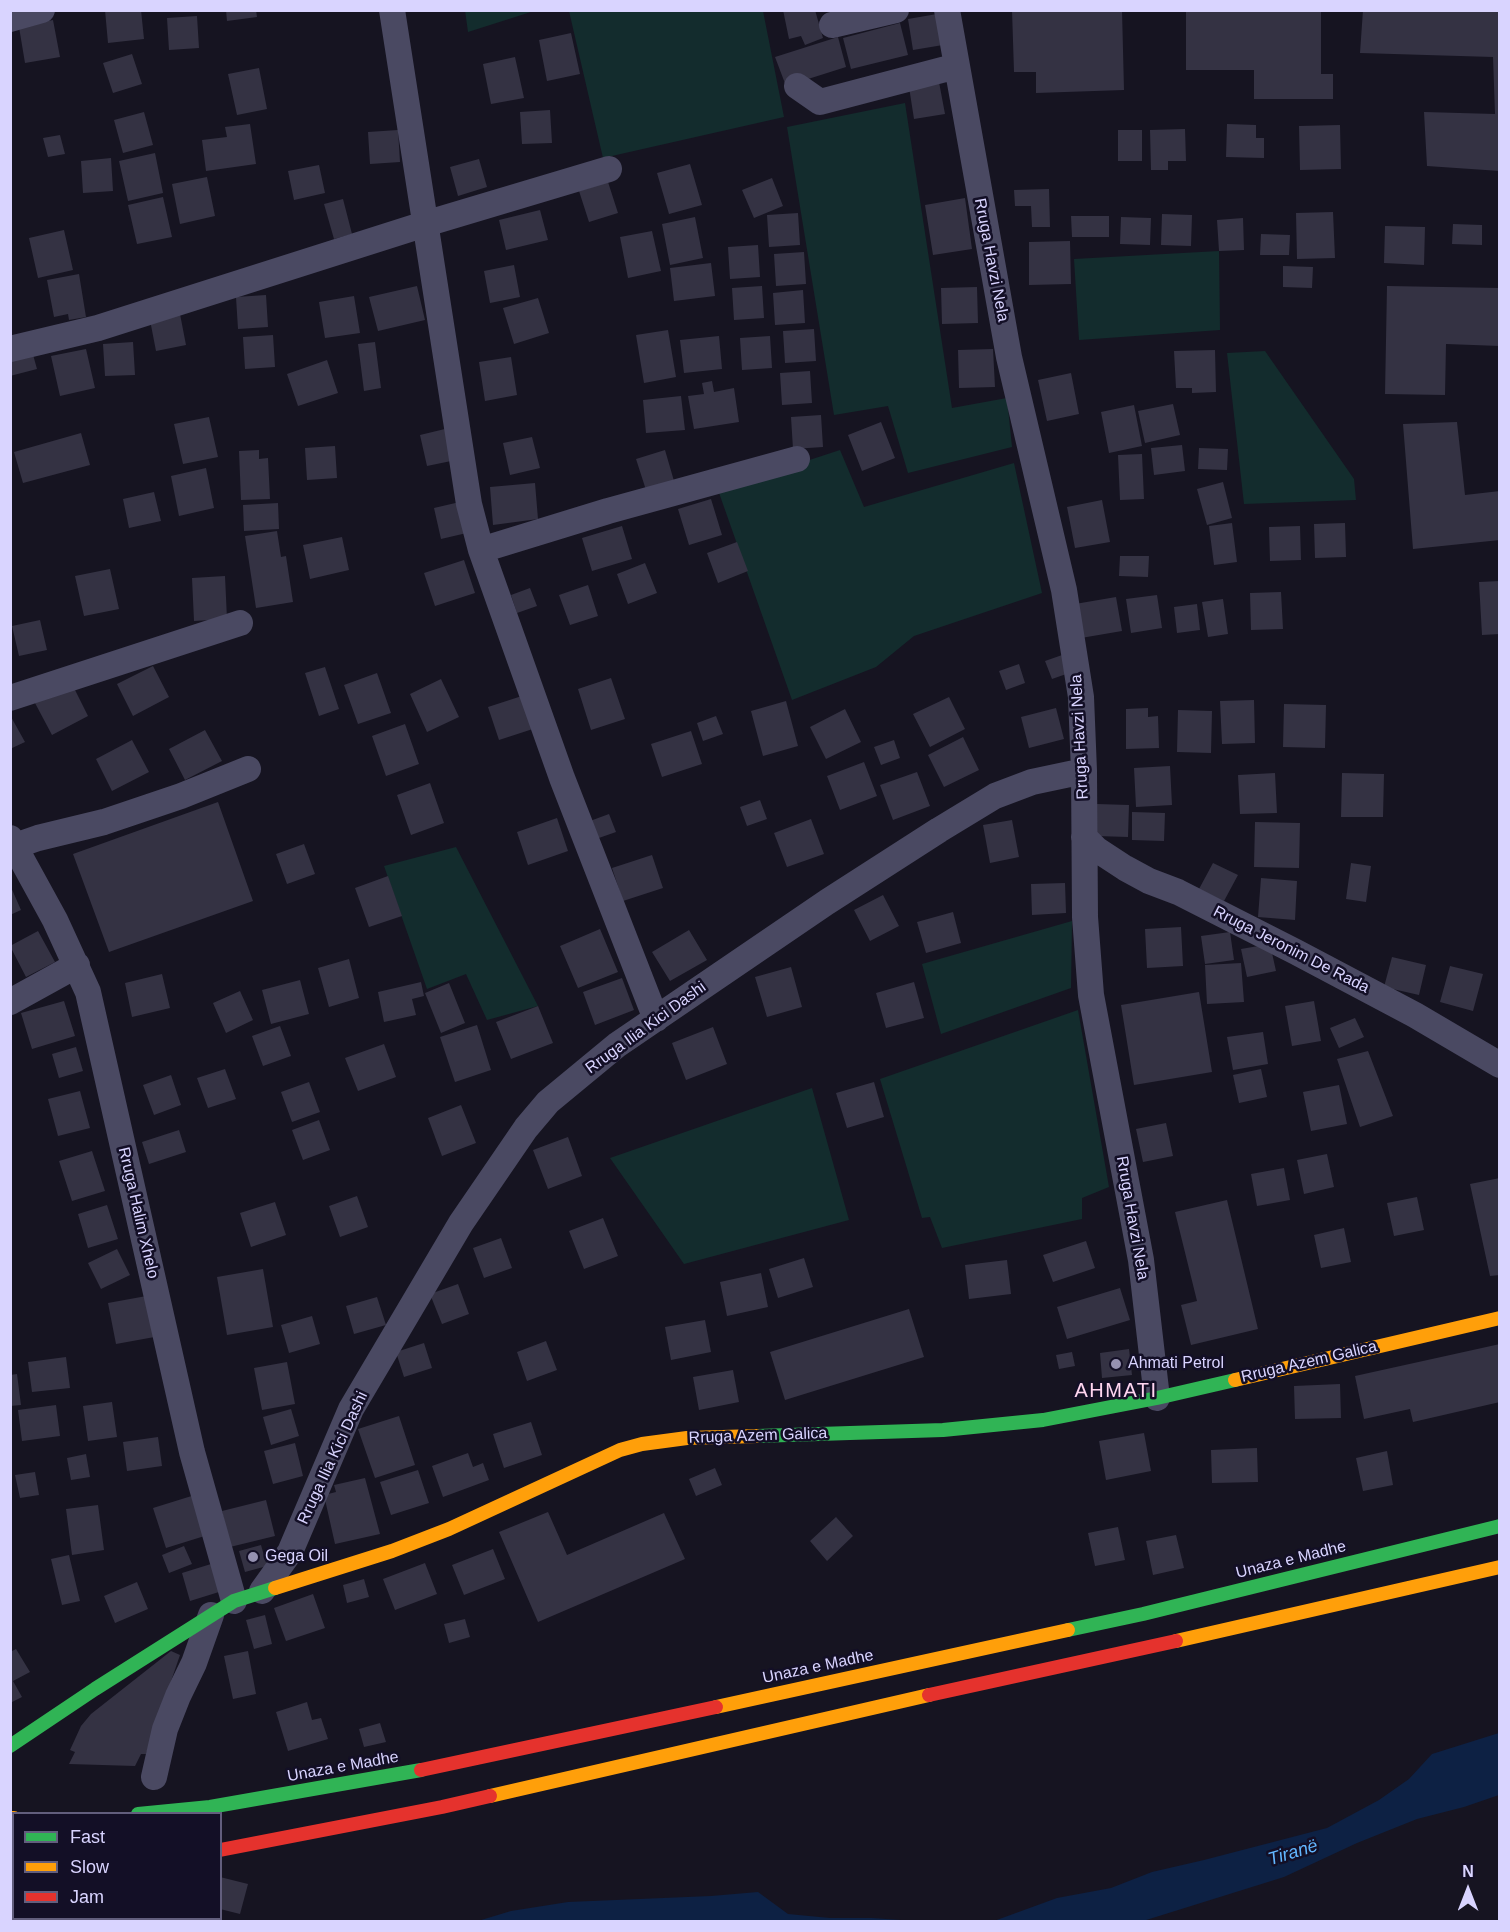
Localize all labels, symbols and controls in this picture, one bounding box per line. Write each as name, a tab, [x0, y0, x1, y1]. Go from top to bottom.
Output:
street label: Rruga Havzi Nela	[970, 197, 1012, 323]
street label: Rruga Havzi Nela	[1067, 674, 1093, 800]
street label: Rruga Jeronim De Rada	[1210, 902, 1372, 998]
street label: Rruga Ilia Kici Dashi	[582, 978, 710, 1078]
street label: Rruga Halim Xhelo	[114, 1145, 162, 1281]
street label: Rruga Havzi Nela	[1112, 1155, 1152, 1281]
street label: Rruga Azem Galica	[1239, 1337, 1379, 1387]
place label: Ahmati Petrol	[1128, 1354, 1224, 1374]
marker: Ahmati Petrol	[1109, 1357, 1123, 1371]
district label: AHMATI	[1074, 1379, 1158, 1403]
street label: Rruga Ilia Kici Dashi	[294, 1389, 372, 1527]
street label: Rruga Azem Galica	[688, 1424, 828, 1448]
street label: Unaza e Madhe	[1234, 1537, 1348, 1583]
place label: Gega Oil	[265, 1547, 328, 1567]
marker: Gega Oil	[246, 1550, 260, 1564]
street label: Unaza e Madhe	[761, 1646, 875, 1688]
street label: Unaza e Madhe	[286, 1748, 400, 1786]
legend	[12, 1812, 222, 1920]
text: Fast	[70, 1827, 105, 1847]
water label: Tiranë	[1266, 1835, 1320, 1871]
text: Slow	[70, 1857, 109, 1877]
north arrow	[1438, 1860, 1498, 1920]
text: N	[1462, 1863, 1474, 1880]
text: Jam	[70, 1887, 104, 1907]

